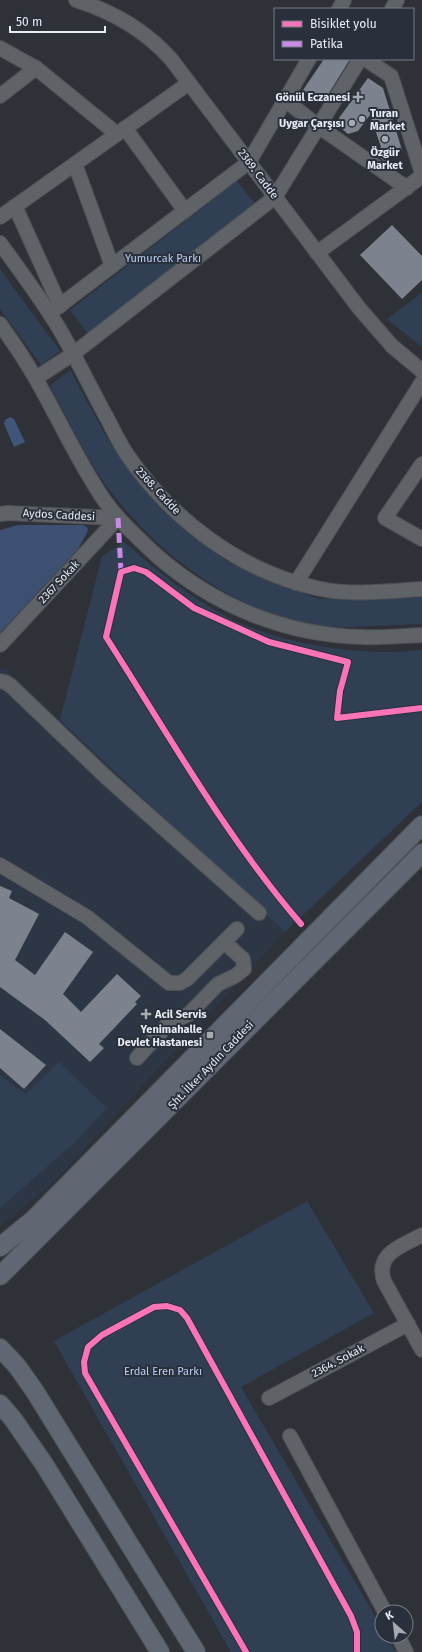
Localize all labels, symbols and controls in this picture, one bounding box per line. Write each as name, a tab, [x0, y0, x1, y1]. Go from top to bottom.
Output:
scale bar	[10, 8, 105, 34]
legend	[274, 8, 414, 60]
text: 50 m	[16, 15, 42, 29]
text: Bisiklet yolu	[310, 17, 377, 31]
text: Patika	[310, 37, 343, 51]
place label: Gönül Eczanesi	[275, 91, 350, 104]
marker: Gönül Eczanesi	[353, 92, 363, 102]
place label: Turan Market	[370, 107, 406, 133]
marker: Turan Market	[357, 114, 367, 124]
place label: Uygar Çarşısı	[279, 117, 344, 130]
marker: Uygar Çarşısı	[347, 118, 357, 128]
marker: Özgür Market	[380, 134, 390, 144]
street label: 2369. Cadde	[235, 146, 281, 202]
place label: Özgür Market	[367, 146, 403, 172]
park label: Yumurcak Parkı	[125, 252, 201, 265]
street label: 2368. Cadde	[133, 465, 183, 517]
street label: Aydos Caddesi	[23, 507, 95, 523]
street label: 2367 Sokak	[36, 558, 82, 606]
marker: Acil Servis	[140, 1008, 152, 1020]
place label: Acil Servis	[154, 1008, 207, 1021]
street label: Şht. İlker Aydın Caddesi	[165, 1018, 256, 1112]
place label: Yenimahalle Devlet Hastanesi	[118, 1023, 202, 1049]
marker: Yenimahalle Devlet Hastanesi	[205, 1030, 215, 1040]
street label: 2364. Sokak	[309, 1342, 367, 1380]
park label: Erdal Eren Parkı	[124, 1365, 202, 1378]
north arrow	[374, 1604, 414, 1644]
text: K	[383, 1608, 397, 1623]

